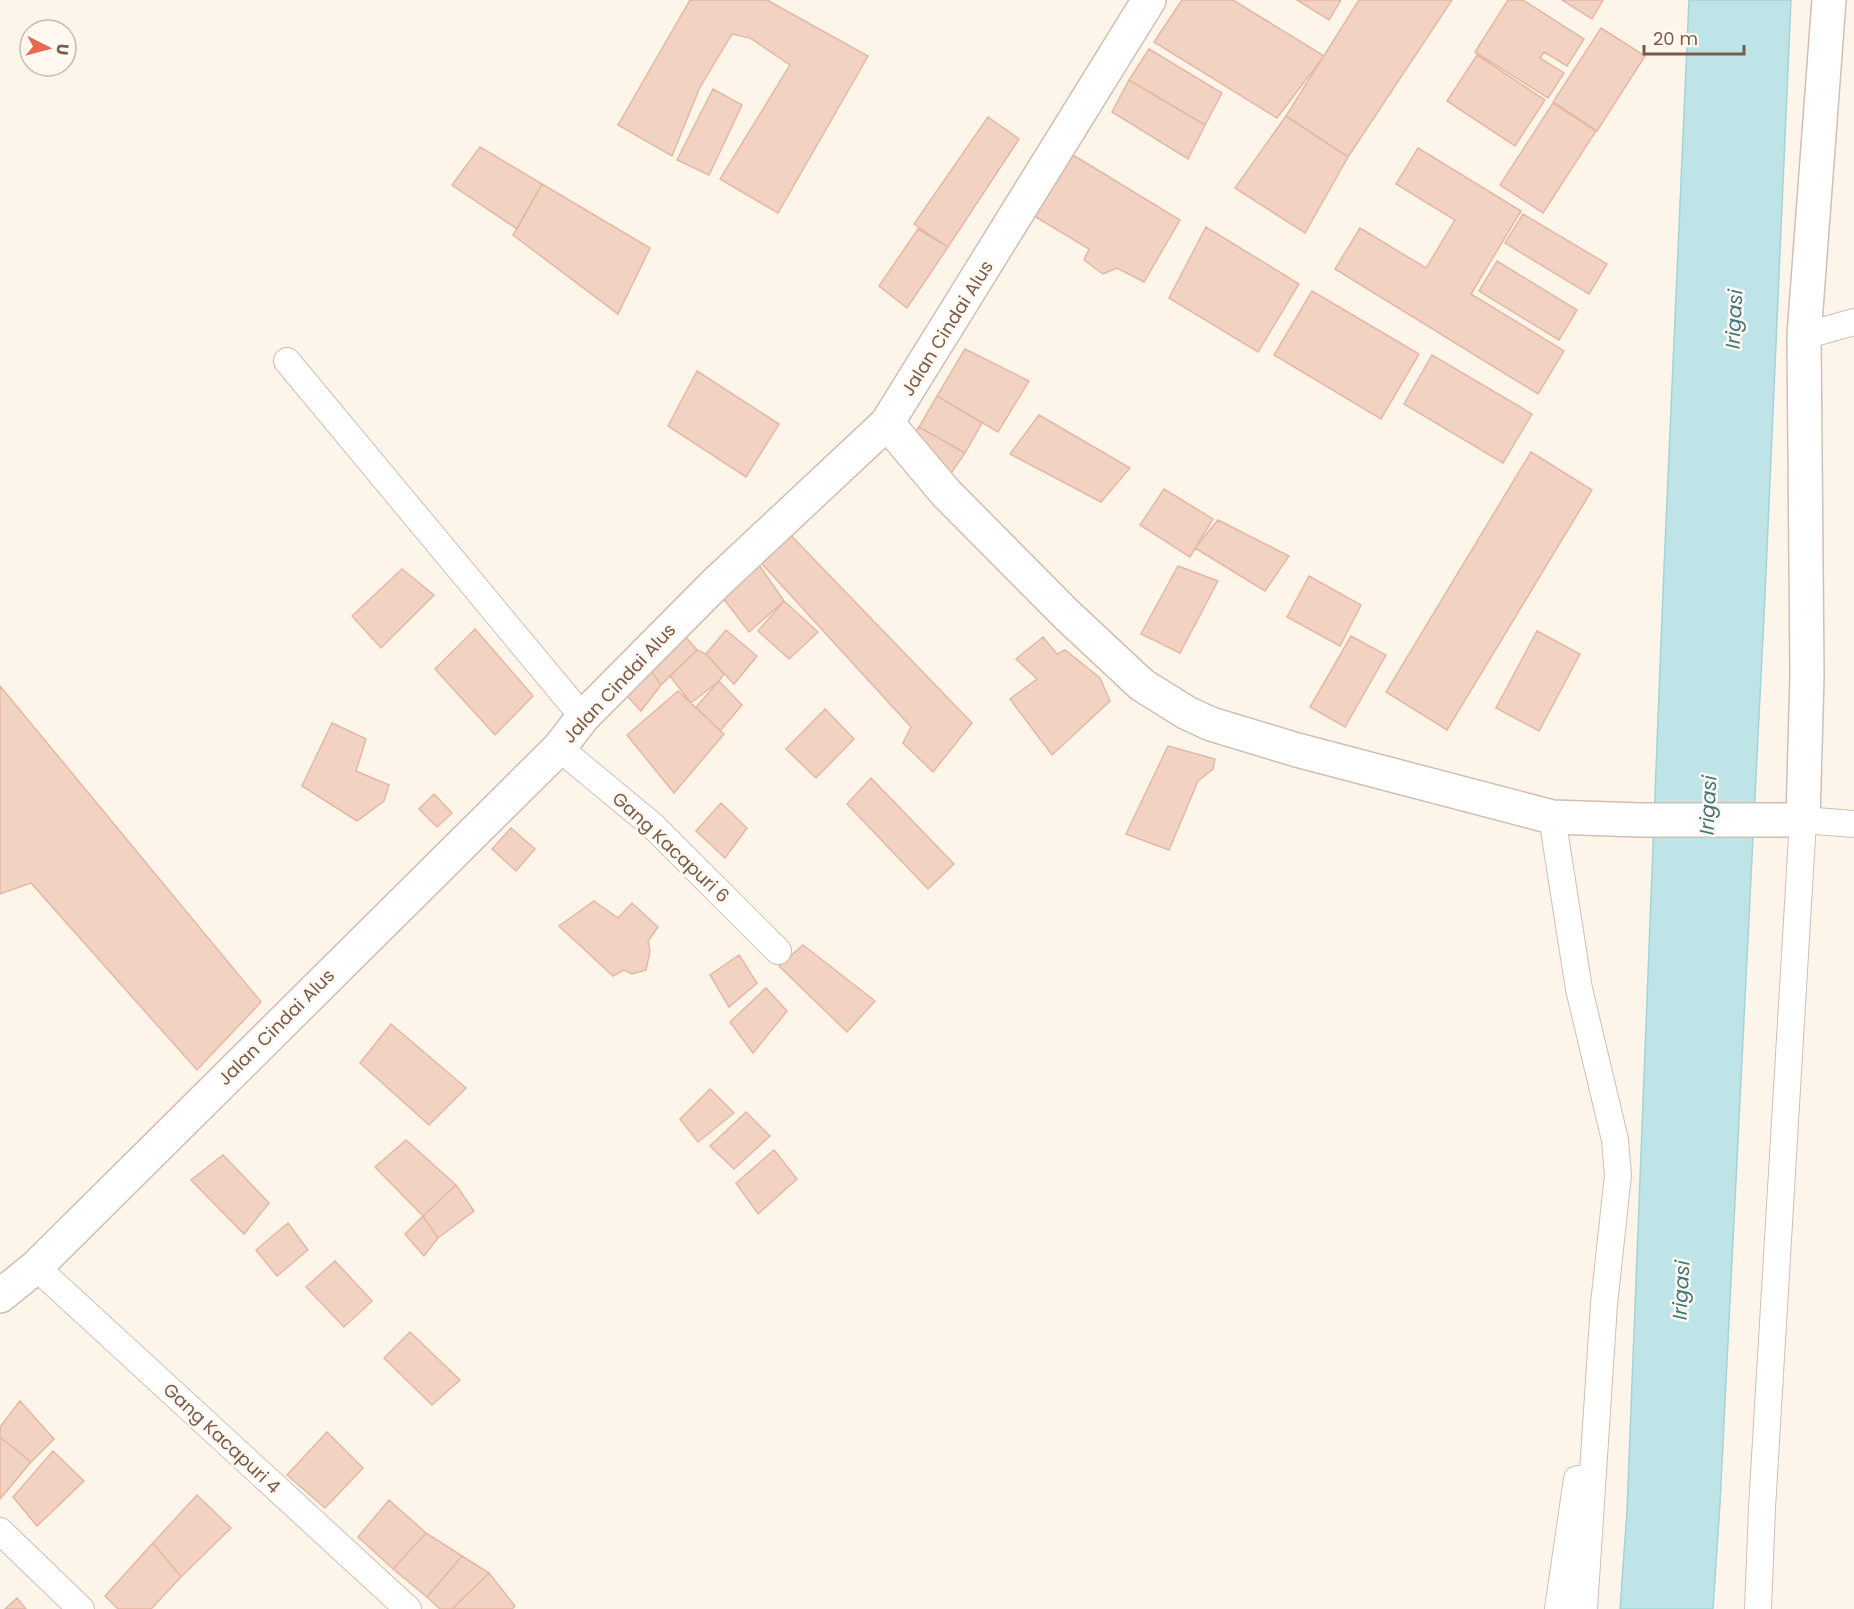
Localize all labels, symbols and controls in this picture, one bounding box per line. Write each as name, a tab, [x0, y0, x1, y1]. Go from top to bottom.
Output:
north arrow	[18, 18, 78, 78]
scale bar	[1644, 18, 1744, 56]
text: 20 m	[1653, 26, 1698, 51]
text: U	[50, 43, 74, 56]
street label: Jalan Cindai Alus	[895, 255, 999, 401]
water label: Irigasi	[1718, 287, 1750, 350]
street label: Jalan Cindai Alus	[557, 618, 681, 748]
water label: Irigasi	[1692, 773, 1724, 836]
street label: Gang Kacapuri 6	[607, 786, 735, 908]
street label: Jalan Cindai Alus	[212, 963, 340, 1091]
water label: Irigasi	[1665, 1258, 1697, 1321]
street label: Gang Kacapuri 4	[158, 1377, 286, 1499]

